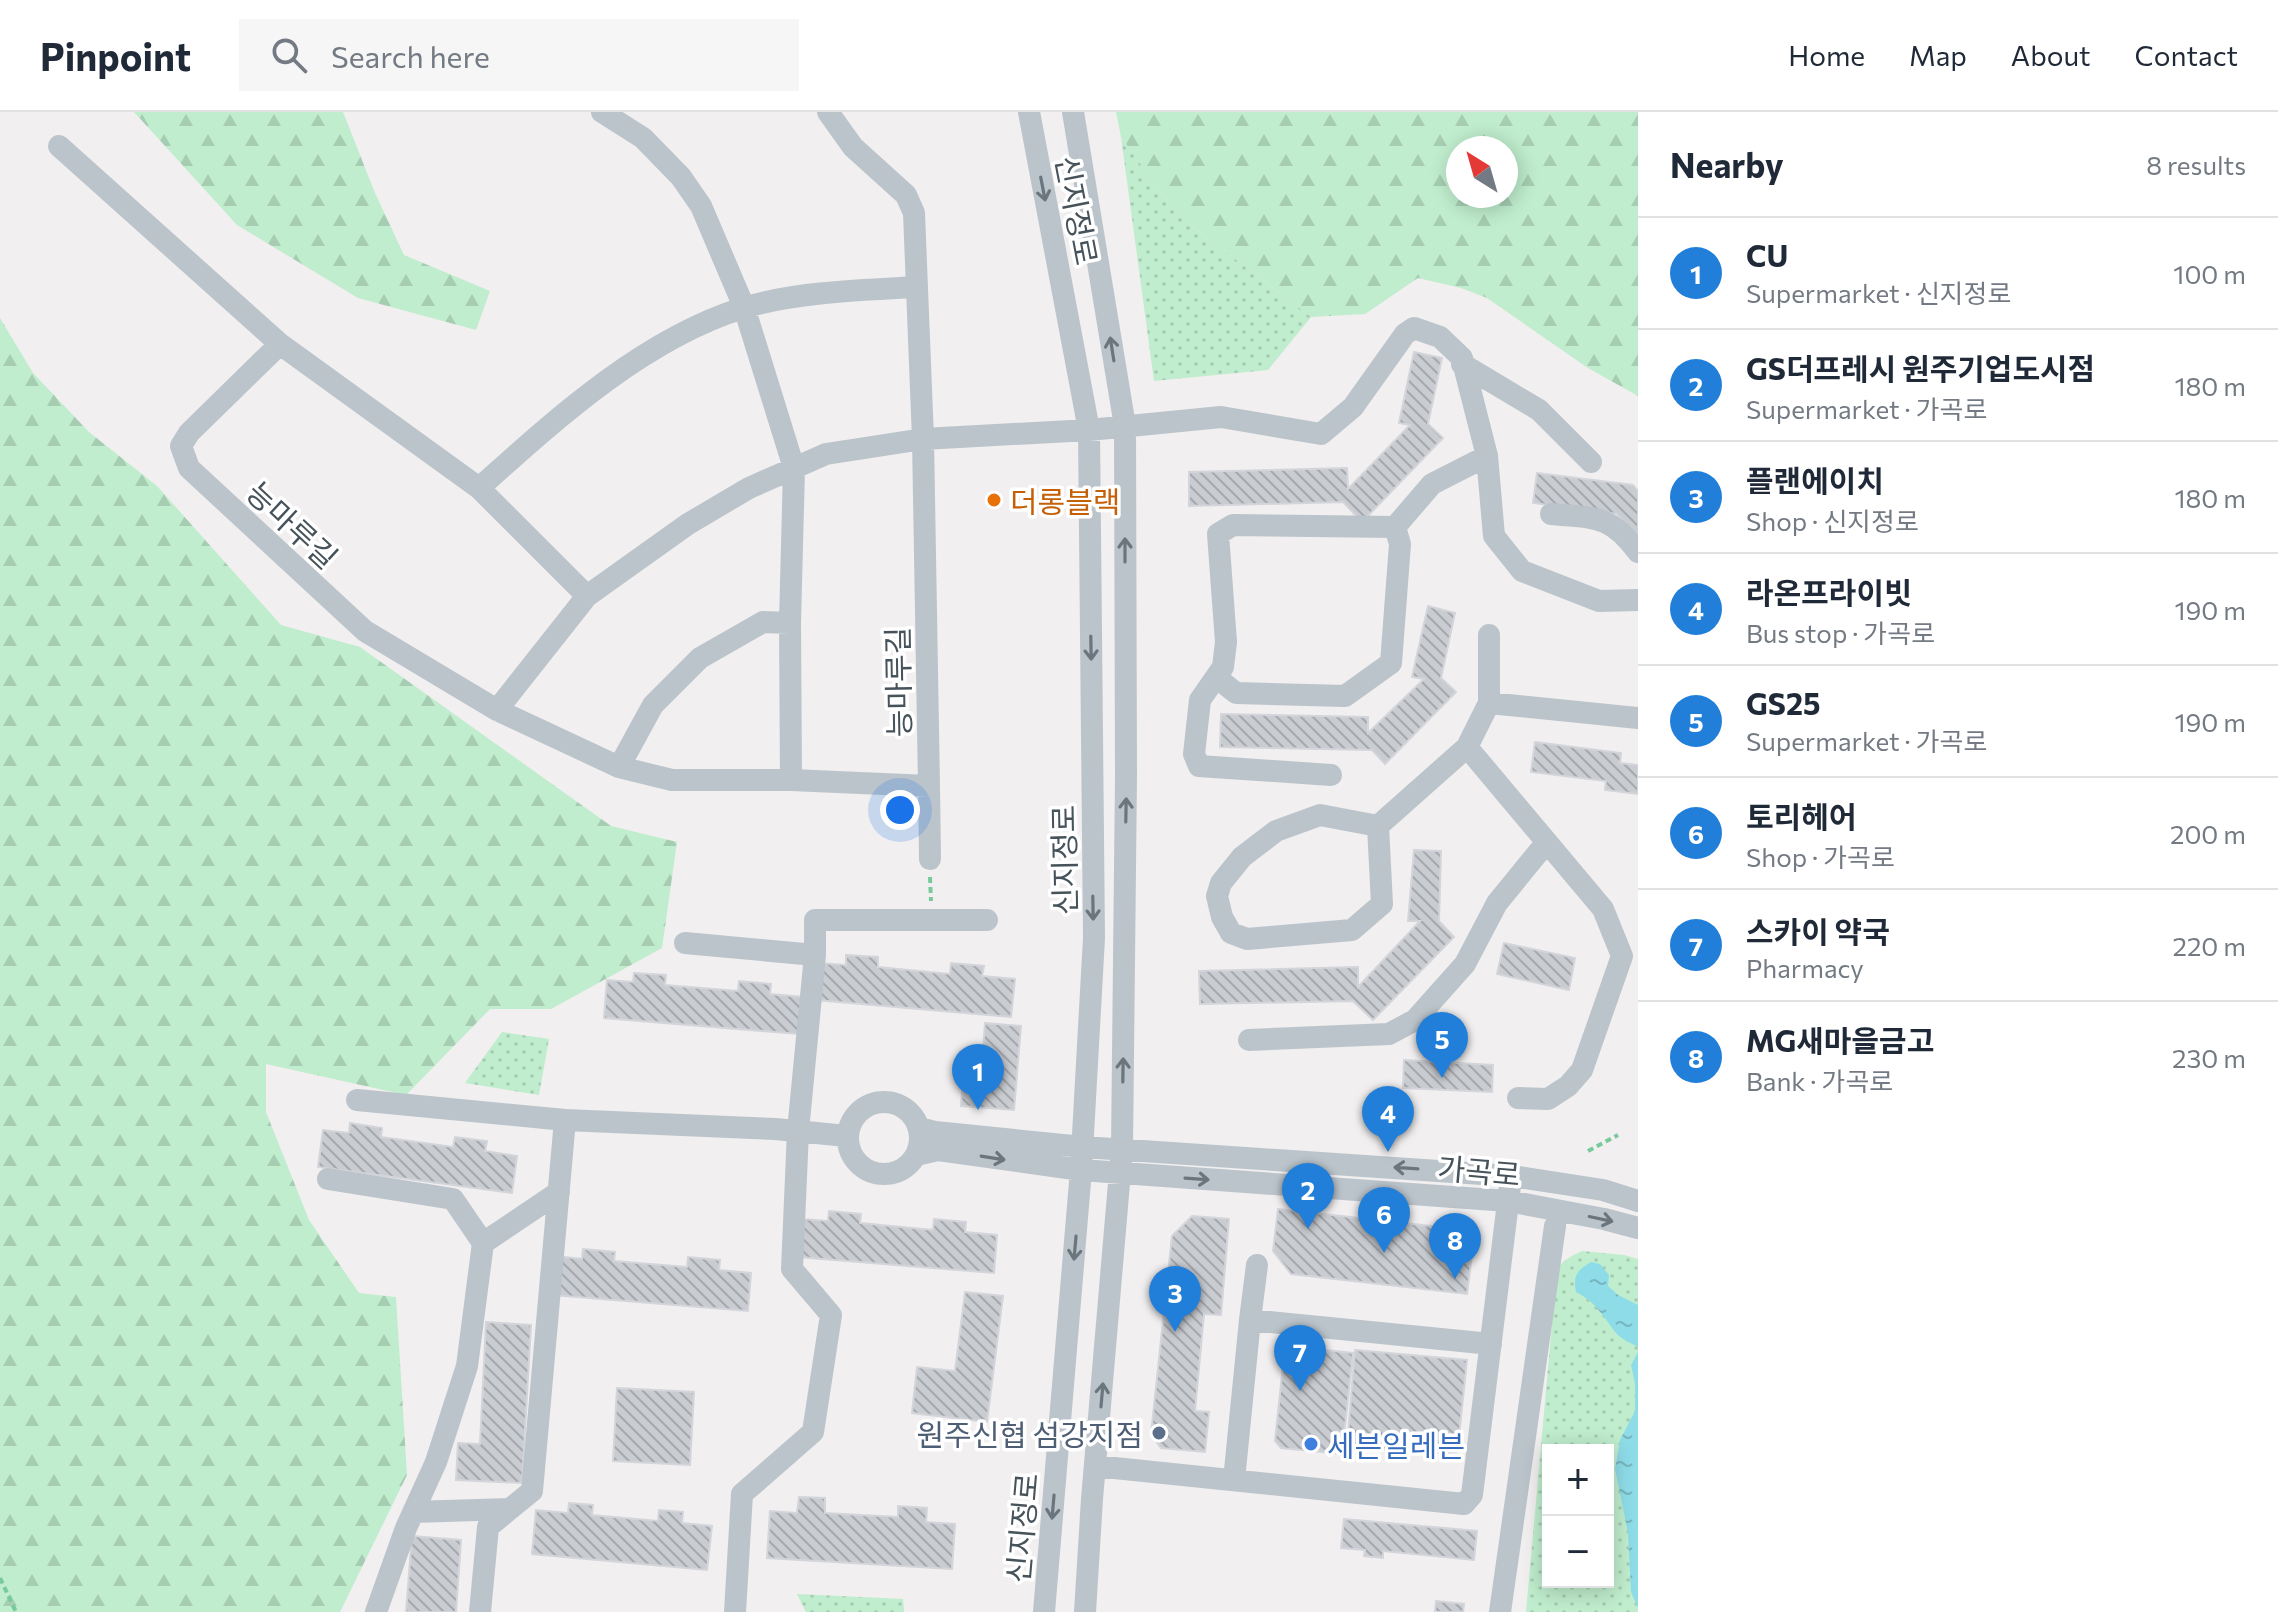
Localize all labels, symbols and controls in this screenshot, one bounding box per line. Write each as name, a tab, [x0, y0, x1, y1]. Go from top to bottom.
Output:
search box	[239, 19, 799, 91]
text: Pinpoint	[40, 32, 191, 79]
icon: search	[267, 33, 311, 77]
text: Search here	[331, 37, 490, 74]
text: Home	[1788, 38, 1865, 72]
text: Map	[1909, 38, 1967, 72]
text: About	[2011, 38, 2091, 72]
text: Contact	[2135, 38, 2238, 72]
north arrow	[1446, 136, 1518, 208]
text: Nearby	[1670, 143, 1784, 185]
text: 8 results	[2146, 149, 2246, 180]
street label: 신지정로	[1049, 152, 1107, 268]
one-way arrow	[1037, 175, 1052, 201]
text: CU	[1746, 236, 1788, 273]
text: 1	[1690, 258, 1702, 289]
text: 100 m	[2173, 258, 2246, 289]
text: Supermarket · 신지정로	[1746, 277, 2011, 308]
one-way arrow	[1104, 337, 1119, 362]
text: GS더프레시 원주기업도시점	[1746, 349, 2095, 386]
text: 2	[1689, 370, 1703, 401]
text: 180 m	[2174, 370, 2246, 401]
text: Supermarket · 가곡로	[1746, 393, 1987, 424]
text: 플랜에이치	[1746, 461, 1884, 498]
street label: 능마루길	[240, 473, 346, 575]
place label: 더롱블랙	[1010, 482, 1120, 519]
text: 3	[1688, 482, 1704, 513]
text: 180 m	[2174, 482, 2246, 513]
marker: 더롱블랙	[985, 491, 1003, 509]
text: Shop · 신지정로	[1746, 505, 1919, 536]
one-way arrow	[1117, 537, 1133, 564]
text: 라온프라이빗	[1746, 573, 1912, 610]
text: 4	[1688, 594, 1704, 625]
text: 190 m	[2174, 594, 2246, 625]
text: Bus stop · 가곡로	[1746, 617, 1935, 648]
street label: 능마루길	[878, 626, 916, 738]
one-way arrow	[1083, 634, 1099, 661]
text: GS25	[1746, 684, 1820, 721]
text: 5	[1688, 706, 1704, 737]
text: 190 m	[2174, 706, 2246, 737]
text: Supermarket · 가곡로	[1746, 725, 1987, 756]
your location	[880, 790, 920, 830]
one-way arrow	[1118, 797, 1134, 824]
text: 토리헤어	[1746, 797, 1856, 834]
street label: 신지정로	[1044, 804, 1082, 916]
text: 6	[1688, 818, 1704, 849]
text: 200 m	[2170, 818, 2246, 849]
text: Shop · 가곡로	[1746, 841, 1895, 872]
one-way arrow	[1086, 894, 1101, 921]
text: 스카이 약국	[1746, 912, 1890, 949]
text: 7	[1689, 930, 1703, 961]
text: 220 m	[2173, 930, 2246, 961]
text: Pharmacy	[1746, 952, 1864, 983]
pin: 5	[1416, 1012, 1468, 1078]
text: MG새마을금고	[1746, 1021, 1934, 1058]
text: 8	[1688, 1042, 1704, 1073]
text: 230 m	[2172, 1042, 2246, 1073]
pin: 1	[952, 1044, 1004, 1110]
one-way arrow	[1115, 1057, 1131, 1084]
text: Bank · 가곡로	[1746, 1065, 1893, 1096]
pin: 4	[1362, 1086, 1414, 1152]
street label: 가곡로	[1436, 1148, 1522, 1192]
one-way arrow	[979, 1151, 1005, 1166]
one-way arrow	[1393, 1160, 1420, 1175]
pin: 2	[1282, 1163, 1334, 1229]
one-way arrow	[1183, 1172, 1210, 1187]
pin: 6	[1358, 1187, 1410, 1253]
one-way arrow	[1587, 1212, 1613, 1227]
pin: 8	[1429, 1213, 1481, 1279]
one-way arrow	[1067, 1234, 1082, 1261]
pin: 3	[1149, 1266, 1201, 1332]
pin: 7	[1274, 1325, 1326, 1391]
one-way arrow	[1095, 1382, 1110, 1409]
place label: 원주신협 섬강지점	[916, 1415, 1143, 1452]
marker: 원주신협 섬강지점	[1150, 1424, 1168, 1442]
place label: 세븐일레븐	[1327, 1426, 1465, 1463]
marker: 세븐일레븐	[1302, 1435, 1320, 1453]
map controls	[1542, 1444, 1614, 1588]
button: +	[1542, 1444, 1614, 1516]
street label: 신지정로	[998, 1471, 1044, 1585]
one-way arrow	[1046, 1493, 1061, 1520]
button: −	[1542, 1516, 1614, 1588]

